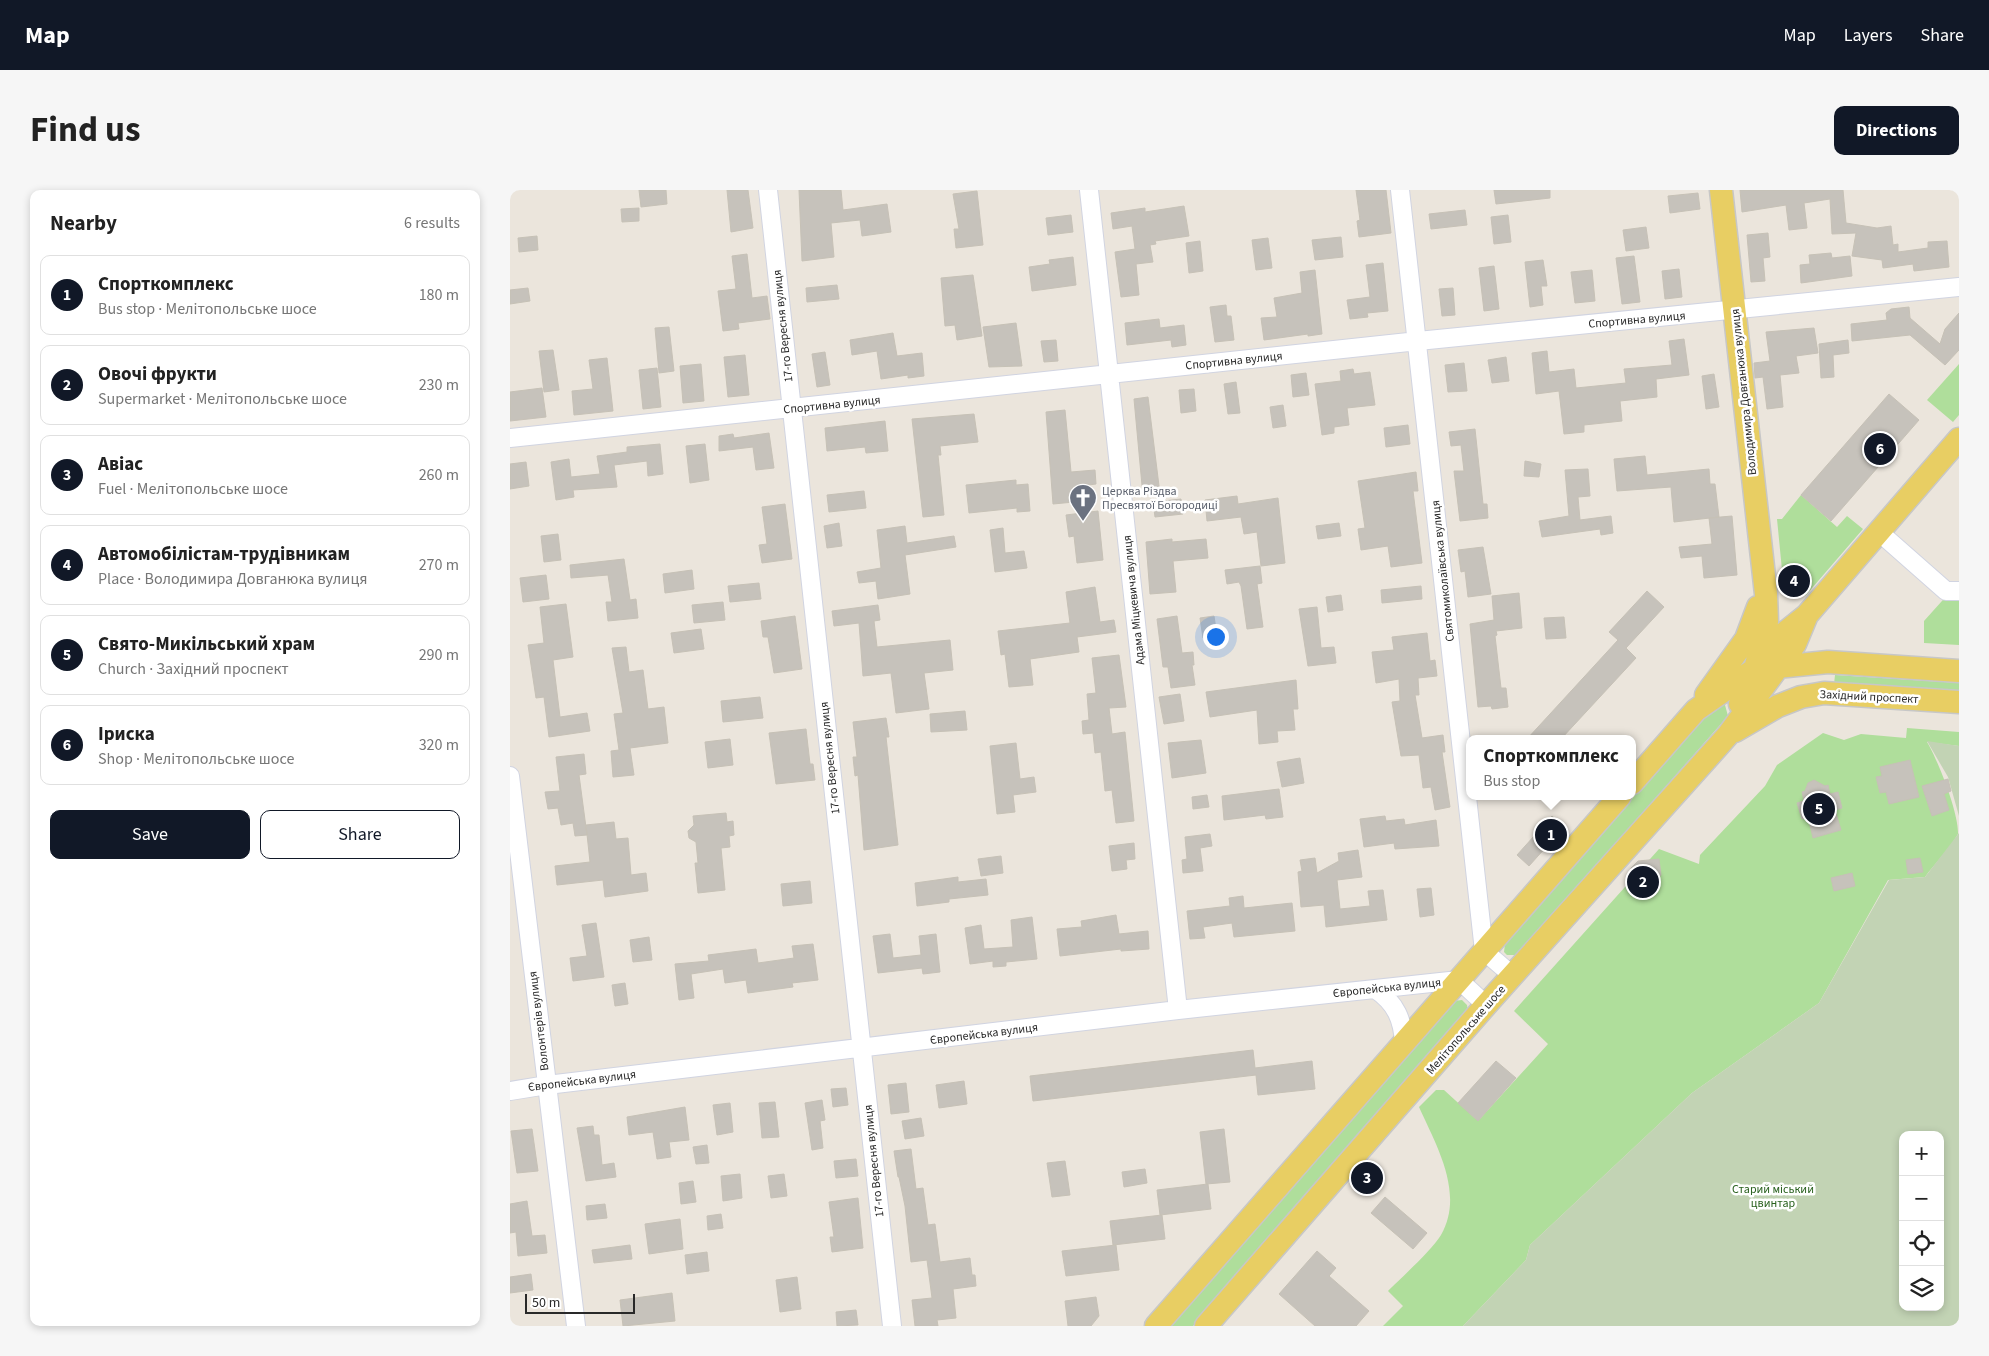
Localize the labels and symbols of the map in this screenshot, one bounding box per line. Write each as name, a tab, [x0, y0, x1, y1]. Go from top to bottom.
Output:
street label: 17-го Вересня вулиця	[769, 269, 797, 383]
street label: Спортивна вулиця	[1588, 307, 1686, 333]
street label: Володимира Довганюка вулиця	[1727, 308, 1761, 476]
street label: Спортивна вулиця	[1185, 347, 1283, 375]
street label: Спортивна вулиця	[783, 391, 881, 419]
pin: 6	[1864, 430, 1896, 468]
church icon: Церква Різдва Пресвятої Богородиці	[1068, 483, 1098, 522]
place label: Церква Різдва Пресвятої Богородиці	[1102, 483, 1218, 514]
street label: Святомиколаївська вулиця	[1427, 499, 1459, 643]
street label: Адама Міцкевича вулиця	[1119, 534, 1149, 666]
pin: 4	[1778, 562, 1810, 600]
your location	[1203, 624, 1229, 650]
street label: Західний проспект	[1819, 686, 1919, 708]
street label: 17-го Вересня вулиця	[816, 701, 844, 815]
pin: 5	[1803, 790, 1835, 828]
pin: 1	[1535, 816, 1567, 854]
pin: 2	[1627, 863, 1659, 901]
street label: Волонтерів вулиця	[524, 970, 554, 1072]
street label: Європейська вулиця	[1332, 974, 1442, 1002]
street label: Мелітопольське шосе	[1422, 982, 1510, 1078]
street label: Європейська вулиця	[929, 1019, 1039, 1049]
street label: Європейська вулиця	[527, 1066, 637, 1096]
street label: 17-го Вересня вулиця	[860, 1104, 888, 1218]
pin: 3	[1351, 1159, 1383, 1197]
park label: Старий міський цвинтар	[1732, 1181, 1814, 1212]
scale bar	[525, 1291, 635, 1314]

